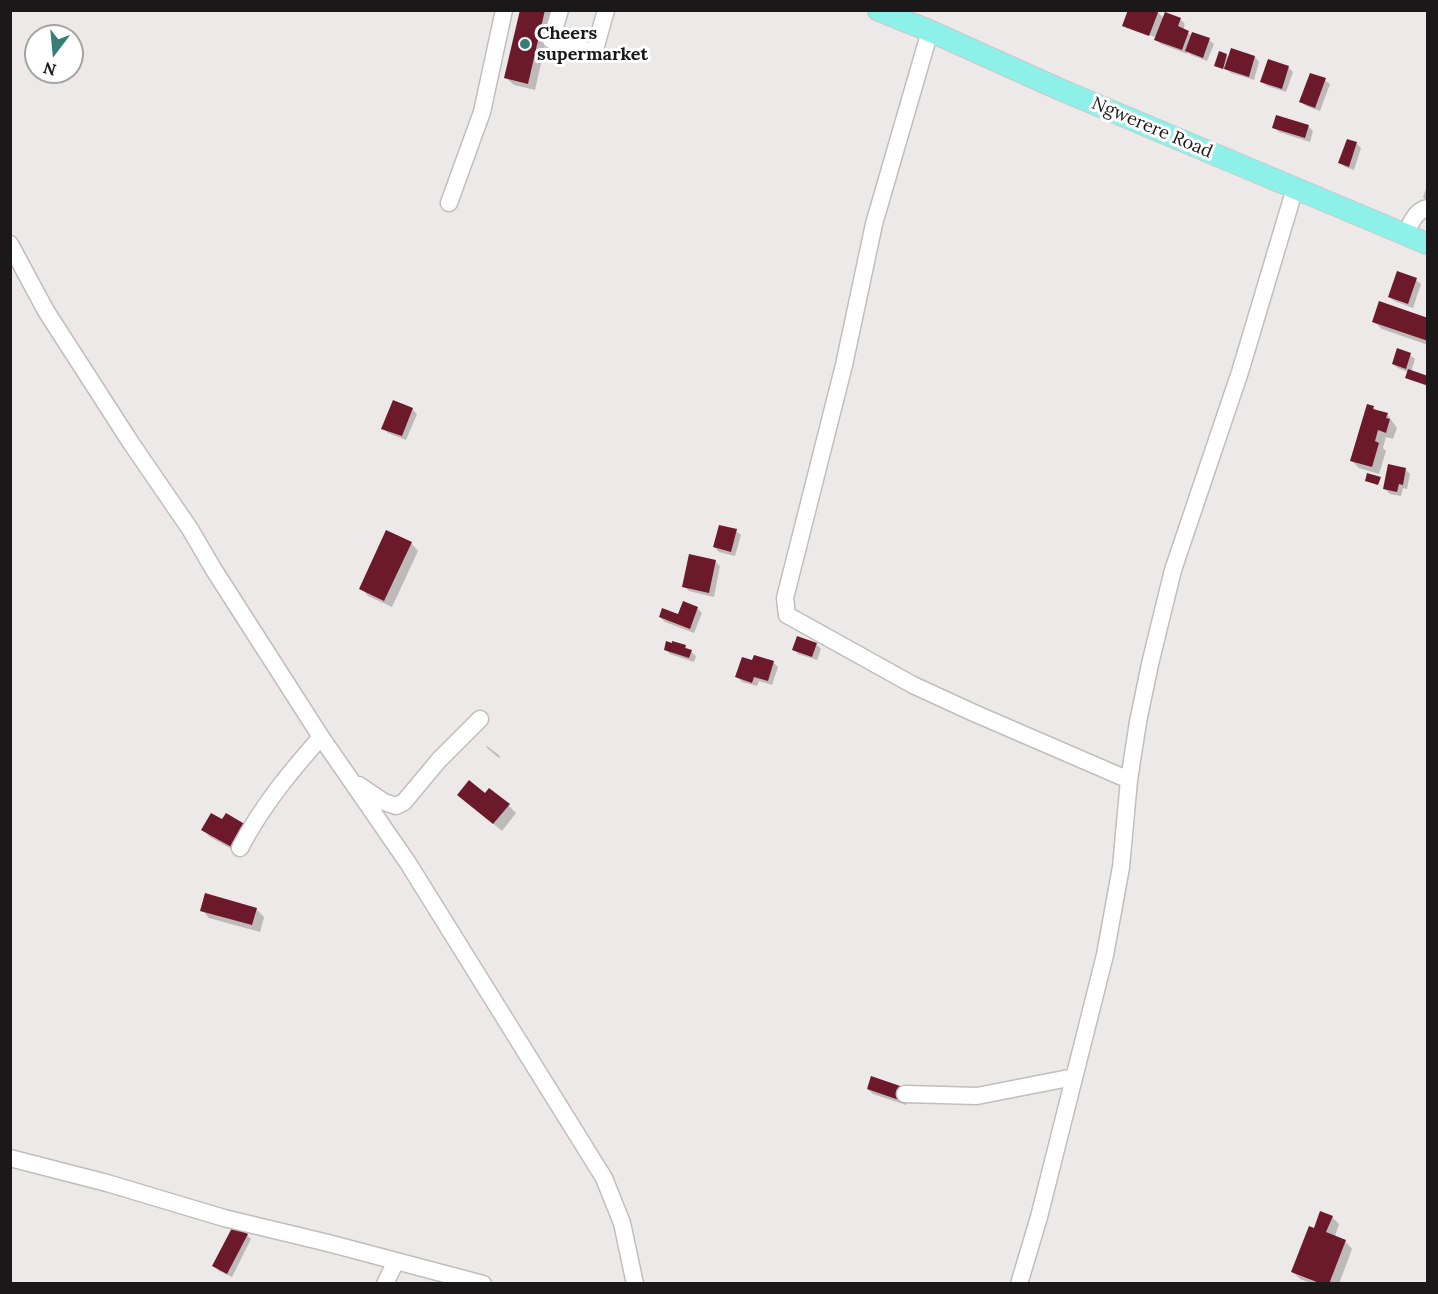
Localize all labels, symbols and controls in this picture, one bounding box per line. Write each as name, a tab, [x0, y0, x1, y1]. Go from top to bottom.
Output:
place label: Cheers supermarket	[537, 23, 648, 66]
north arrow	[24, 24, 84, 84]
marker: Cheers supermarket	[518, 37, 532, 51]
text: N	[41, 58, 58, 81]
street label: Ngwerere Road	[1088, 93, 1216, 163]

